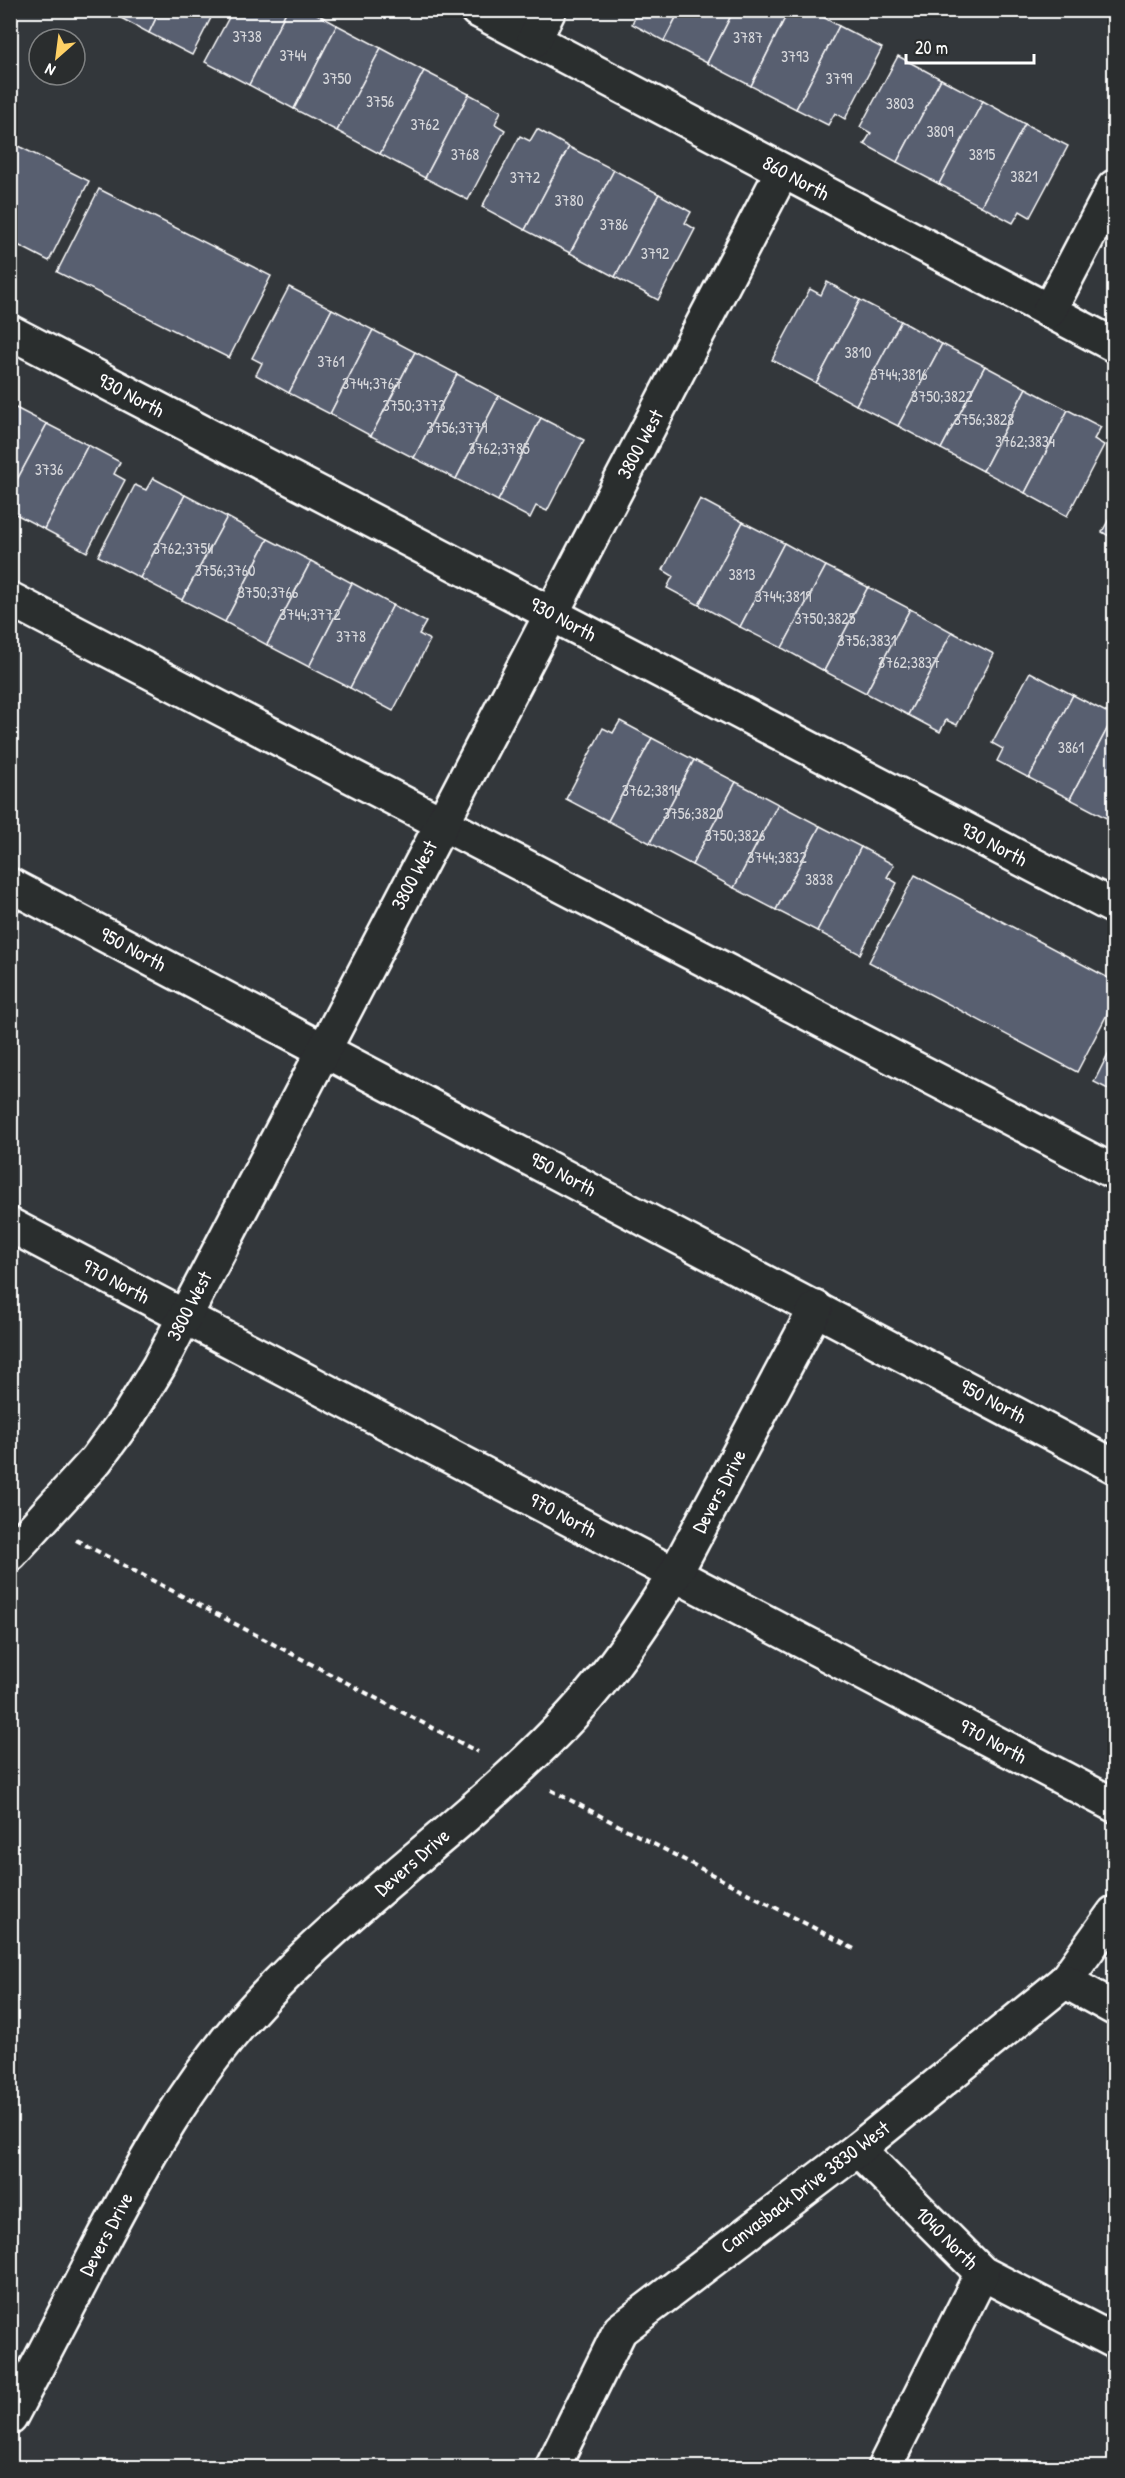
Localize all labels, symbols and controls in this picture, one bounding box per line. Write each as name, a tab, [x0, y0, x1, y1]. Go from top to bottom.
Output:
house number: 3738	[232, 25, 262, 47]
house number: 3787	[733, 26, 763, 48]
north arrow	[27, 27, 87, 87]
scale bar	[906, 27, 1034, 65]
text: 20 m	[915, 35, 948, 60]
house number: 3744	[279, 44, 307, 66]
house number: 3793	[781, 45, 809, 67]
text: N	[41, 58, 59, 82]
house number: 3750	[322, 67, 352, 89]
house number: 3799	[826, 67, 853, 89]
house number: 3756	[366, 90, 394, 112]
house number: 3803	[886, 92, 914, 114]
house number: 3762	[411, 113, 440, 135]
house number: 3809	[926, 120, 954, 142]
house number: 3768	[451, 143, 479, 165]
house number: 3815	[969, 143, 996, 165]
street label: 860 North	[758, 149, 834, 206]
house number: 3821	[1010, 165, 1038, 187]
house number: 3772	[510, 166, 541, 188]
house number: 3780	[554, 189, 584, 211]
house number: 3786	[600, 213, 628, 235]
house number: 3792	[641, 242, 670, 264]
house number: 3810	[844, 341, 872, 363]
house number: 3761	[317, 350, 345, 372]
house number: 3744;3816	[870, 363, 928, 385]
street label: 930 North	[93, 366, 169, 423]
house number: 3744;3767	[342, 372, 402, 394]
house number: 3750;3822	[911, 385, 973, 407]
house number: 3750;3773	[383, 394, 445, 416]
street label: 3800 West	[610, 403, 670, 483]
house number: 3756;3828	[954, 408, 1014, 430]
house number: 3756;3779	[427, 416, 488, 438]
house number: 3762;3834	[995, 430, 1055, 452]
house number: 3762;3785	[468, 437, 530, 459]
house number: 3736	[35, 458, 63, 480]
house number: 3762;3754	[153, 537, 213, 559]
house number: 3756;3760	[195, 559, 255, 581]
house number: 3813	[728, 563, 756, 585]
house number: 3750;3766	[238, 581, 298, 603]
house number: 3744;3819	[755, 585, 811, 607]
street label: 930 North	[525, 590, 601, 647]
house number: 3744;3772	[279, 603, 341, 625]
house number: 3750;3825	[794, 607, 856, 629]
house number: 3778	[336, 625, 366, 647]
house number: 3756;3831	[837, 629, 897, 651]
house number: 3762;3837	[878, 651, 940, 673]
house number: 3861	[1058, 736, 1084, 758]
house number: 3762;3814	[622, 779, 680, 801]
house number: 3756;3820	[663, 802, 723, 824]
street label: 930 North	[956, 815, 1032, 872]
house number: 3750;3826	[705, 824, 765, 846]
street label: 3800 West	[384, 834, 444, 914]
house number: 3744;3832	[747, 846, 807, 868]
house number: 3838	[805, 868, 833, 890]
street label: 950 North	[96, 920, 171, 977]
street label: 950 North	[526, 1145, 601, 1202]
street label: 970 North	[78, 1252, 155, 1309]
street label: 3800 West	[160, 1265, 218, 1345]
street label: 950 North	[956, 1372, 1031, 1429]
street label: Devers Drive	[685, 1444, 752, 1537]
street label: 970 North	[525, 1486, 602, 1543]
street label: 970 North	[955, 1712, 1032, 1769]
street label: Devers Drive	[368, 1822, 455, 1902]
street label: Canvasback Drive 3830 West	[715, 2113, 896, 2259]
street label: Devers Drive	[72, 2187, 139, 2280]
street label: 1040 North	[910, 2200, 985, 2275]

